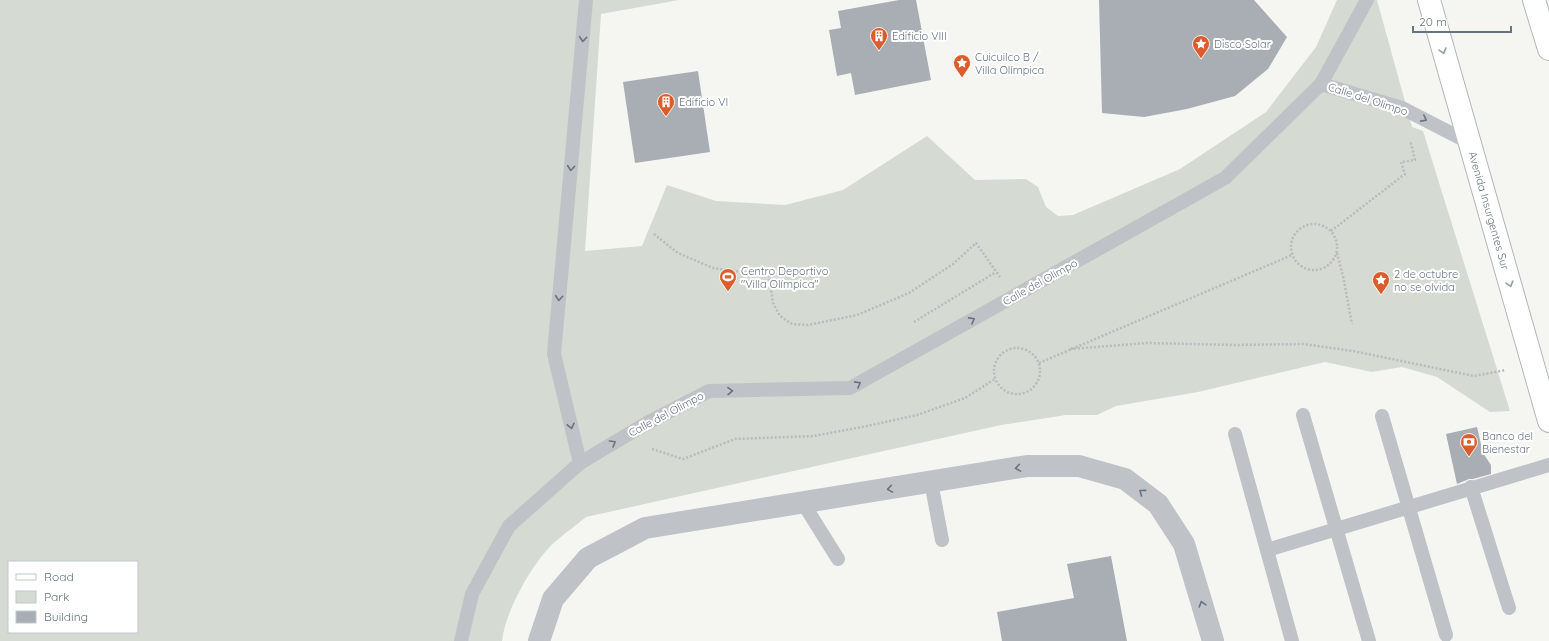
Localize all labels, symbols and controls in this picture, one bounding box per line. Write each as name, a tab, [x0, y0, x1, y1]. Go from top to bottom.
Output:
scale bar	[1413, 8, 1511, 34]
text: 20 m	[1419, 14, 1447, 29]
building icon: Edificio VIII	[869, 26, 889, 51]
place label: Edificio VIII	[892, 29, 947, 43]
place icon: Disco Solar	[1191, 34, 1211, 59]
one-way arrow	[578, 36, 587, 42]
place label: Disco Solar	[1214, 37, 1272, 51]
one-way arrow	[1438, 47, 1447, 54]
place label: Cuicuilco B / Villa Olímpica	[975, 50, 1044, 77]
place icon: Cuicuilco B / Villa Olímpica	[952, 53, 972, 78]
street label: Calle del Olimpo	[1326, 80, 1410, 119]
building icon: Edificio VI	[656, 92, 676, 117]
place label: Edificio VI	[679, 95, 728, 109]
one-way arrow	[1420, 114, 1427, 122]
street label: Avenida Insurgentes Sur	[1466, 150, 1513, 272]
one-way arrow	[566, 165, 575, 171]
street label: Calle del Olimpo	[1000, 256, 1080, 308]
place label: Centro Deportivo "Villa Olímpica"	[741, 264, 829, 291]
sports icon: Centro Deportivo "Villa Olímpica"	[718, 267, 738, 292]
place label: 2 de octubre no se olvida	[1394, 267, 1458, 294]
place icon: 2 de octubre no se olvida	[1371, 270, 1391, 295]
one-way arrow	[1505, 280, 1514, 287]
one-way arrow	[555, 295, 564, 301]
one-way arrow	[968, 317, 975, 325]
one-way arrow	[854, 381, 862, 388]
one-way arrow	[727, 386, 733, 395]
street label: Calle del Olimpo	[626, 388, 706, 440]
one-way arrow	[566, 422, 574, 429]
place label: Banco del Bienestar	[1482, 429, 1533, 456]
bank icon: Banco del Bienestar	[1459, 432, 1479, 457]
one-way arrow	[609, 441, 616, 448]
one-way arrow	[1015, 463, 1021, 471]
one-way arrow	[887, 484, 893, 492]
one-way arrow	[1140, 489, 1147, 496]
legend	[8, 561, 138, 633]
text: Road	[44, 569, 74, 584]
text: Park	[44, 589, 69, 604]
one-way arrow	[1198, 600, 1207, 607]
text: Building	[44, 609, 88, 624]

